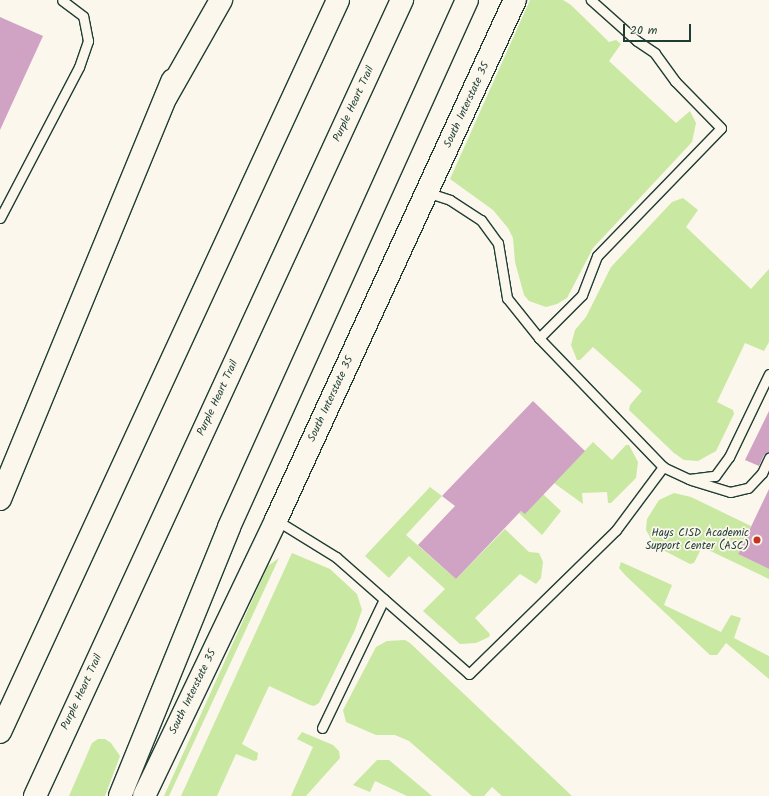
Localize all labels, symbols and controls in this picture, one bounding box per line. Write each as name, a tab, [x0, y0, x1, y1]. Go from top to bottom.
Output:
scale bar	[625, 16, 693, 42]
text: 20 m	[630, 21, 657, 40]
street label: South Interstate 35	[441, 60, 493, 150]
street label: Purple Heart Trail	[331, 64, 377, 144]
street label: South Interstate 35	[305, 354, 357, 444]
street label: Purple Heart Trail	[195, 358, 241, 438]
place label: Hays CISD Academic Support Center (ASC)	[645, 527, 749, 553]
marker: Hays CISD Academic Support Center (ASC)	[752, 535, 762, 545]
street label: South Interstate 35	[167, 647, 219, 737]
street label: Purple Heart Trail	[59, 652, 105, 732]

